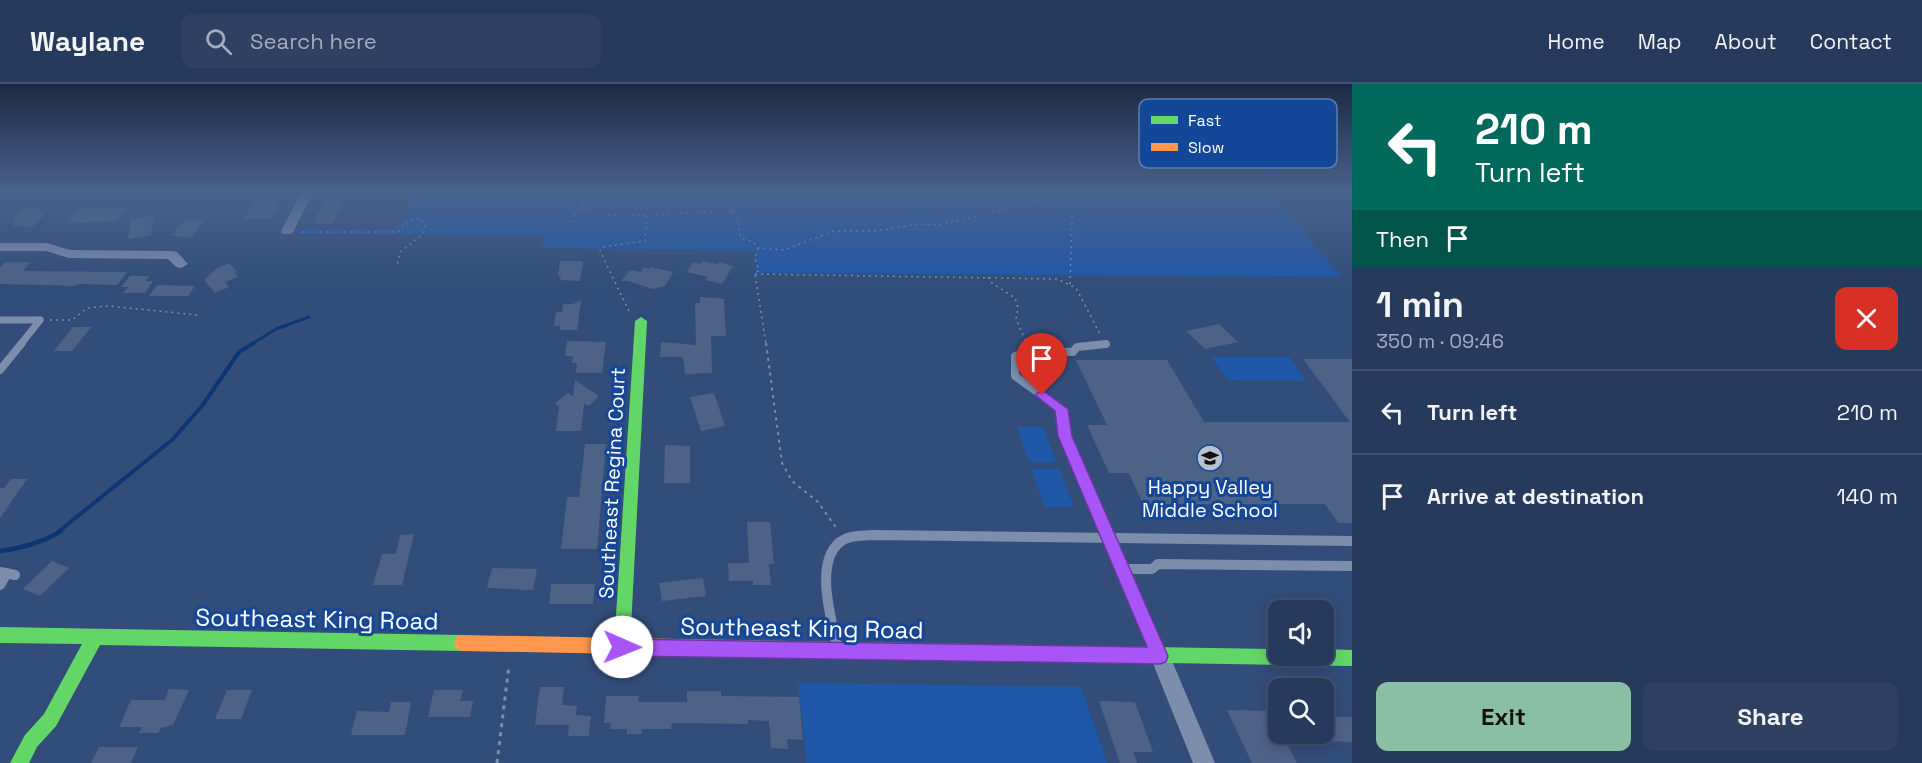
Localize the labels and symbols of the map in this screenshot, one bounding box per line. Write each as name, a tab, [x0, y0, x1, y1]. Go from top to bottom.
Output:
legend	[1139, 99, 1337, 168]
text: Fast	[1188, 110, 1221, 131]
text: Slow	[1188, 137, 1224, 158]
pin	[1016, 333, 1067, 395]
street label: Southeast Regina Court	[593, 367, 631, 599]
school or university icon: Happy Valley Middle School	[1195, 443, 1225, 473]
place label: Happy Valley Middle School	[1142, 474, 1278, 523]
street label: Southeast King Road	[195, 601, 439, 637]
street label: Southeast King Road	[680, 610, 924, 646]
position arrow	[590, 615, 654, 679]

